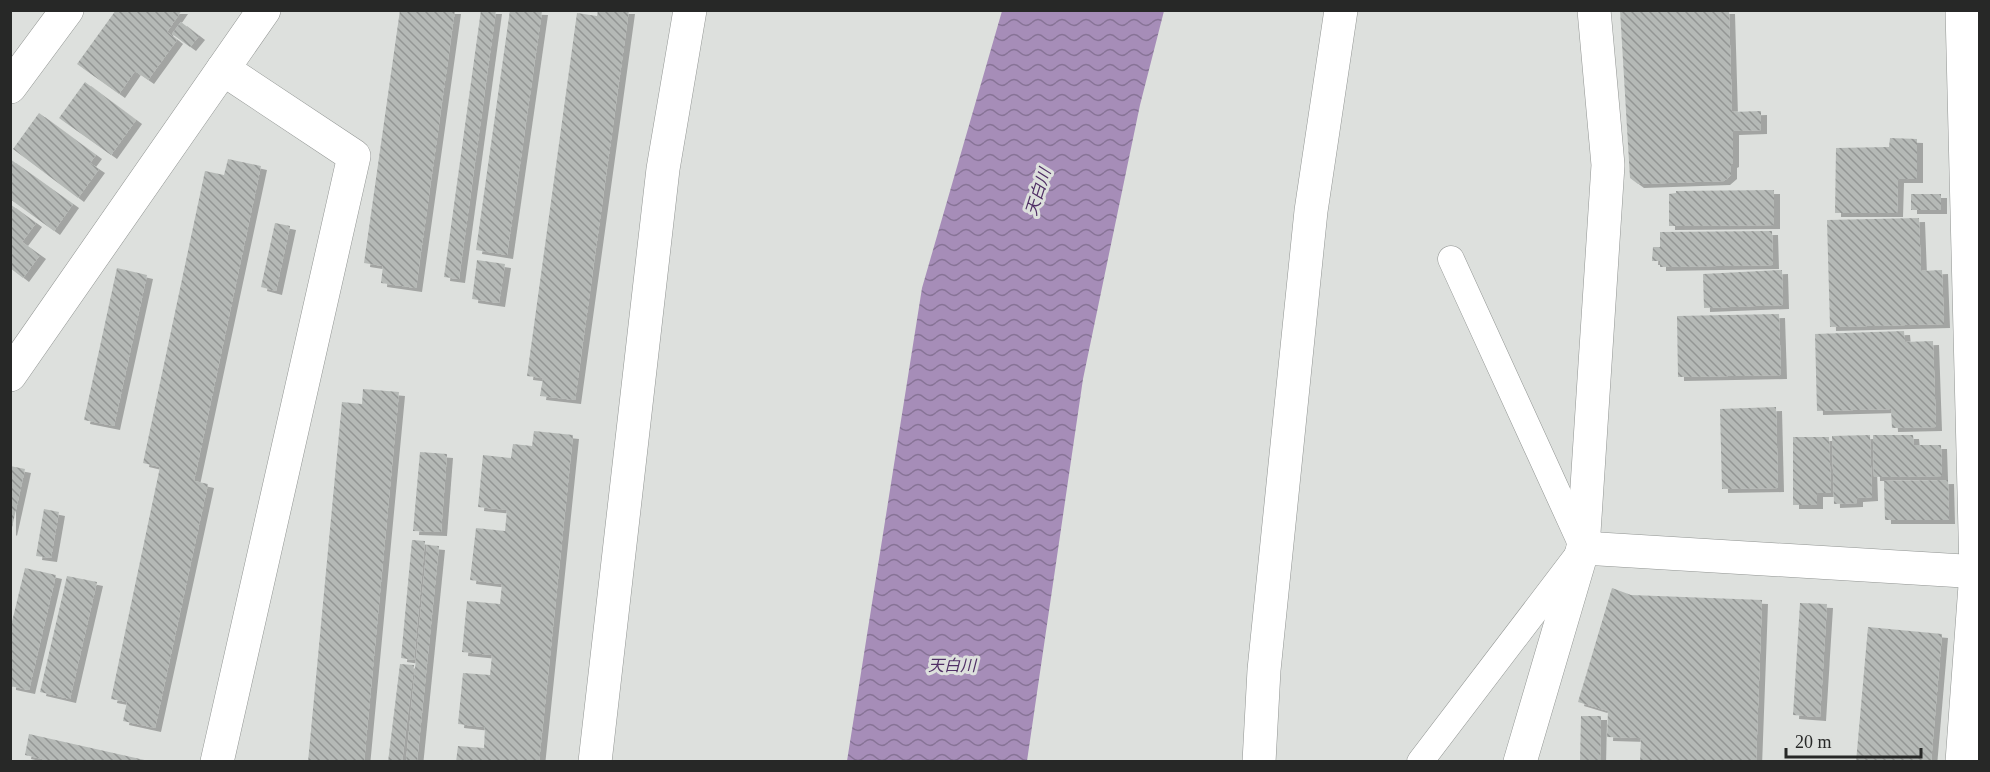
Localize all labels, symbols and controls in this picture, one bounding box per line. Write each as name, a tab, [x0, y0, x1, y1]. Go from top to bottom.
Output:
water label: 天白川	[1022, 165, 1054, 217]
water label: 天白川	[928, 657, 978, 674]
scale bar	[1786, 721, 1921, 759]
text: 20 m	[1795, 732, 1832, 752]

